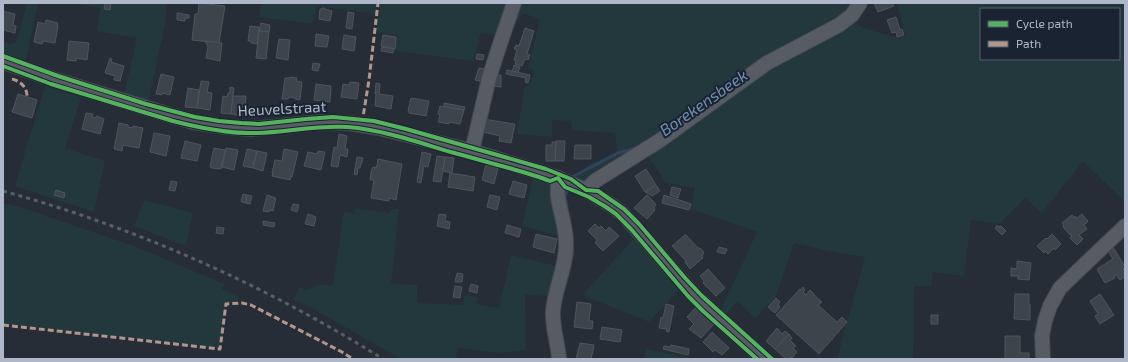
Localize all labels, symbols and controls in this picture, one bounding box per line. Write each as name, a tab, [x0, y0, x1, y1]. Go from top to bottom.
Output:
legend	[980, 8, 1120, 60]
text: Cycle path	[1016, 16, 1073, 30]
text: Path	[1016, 36, 1041, 50]
water label: Borekensbeek	[656, 65, 750, 139]
street label: Heuvelstraat	[237, 97, 327, 119]

